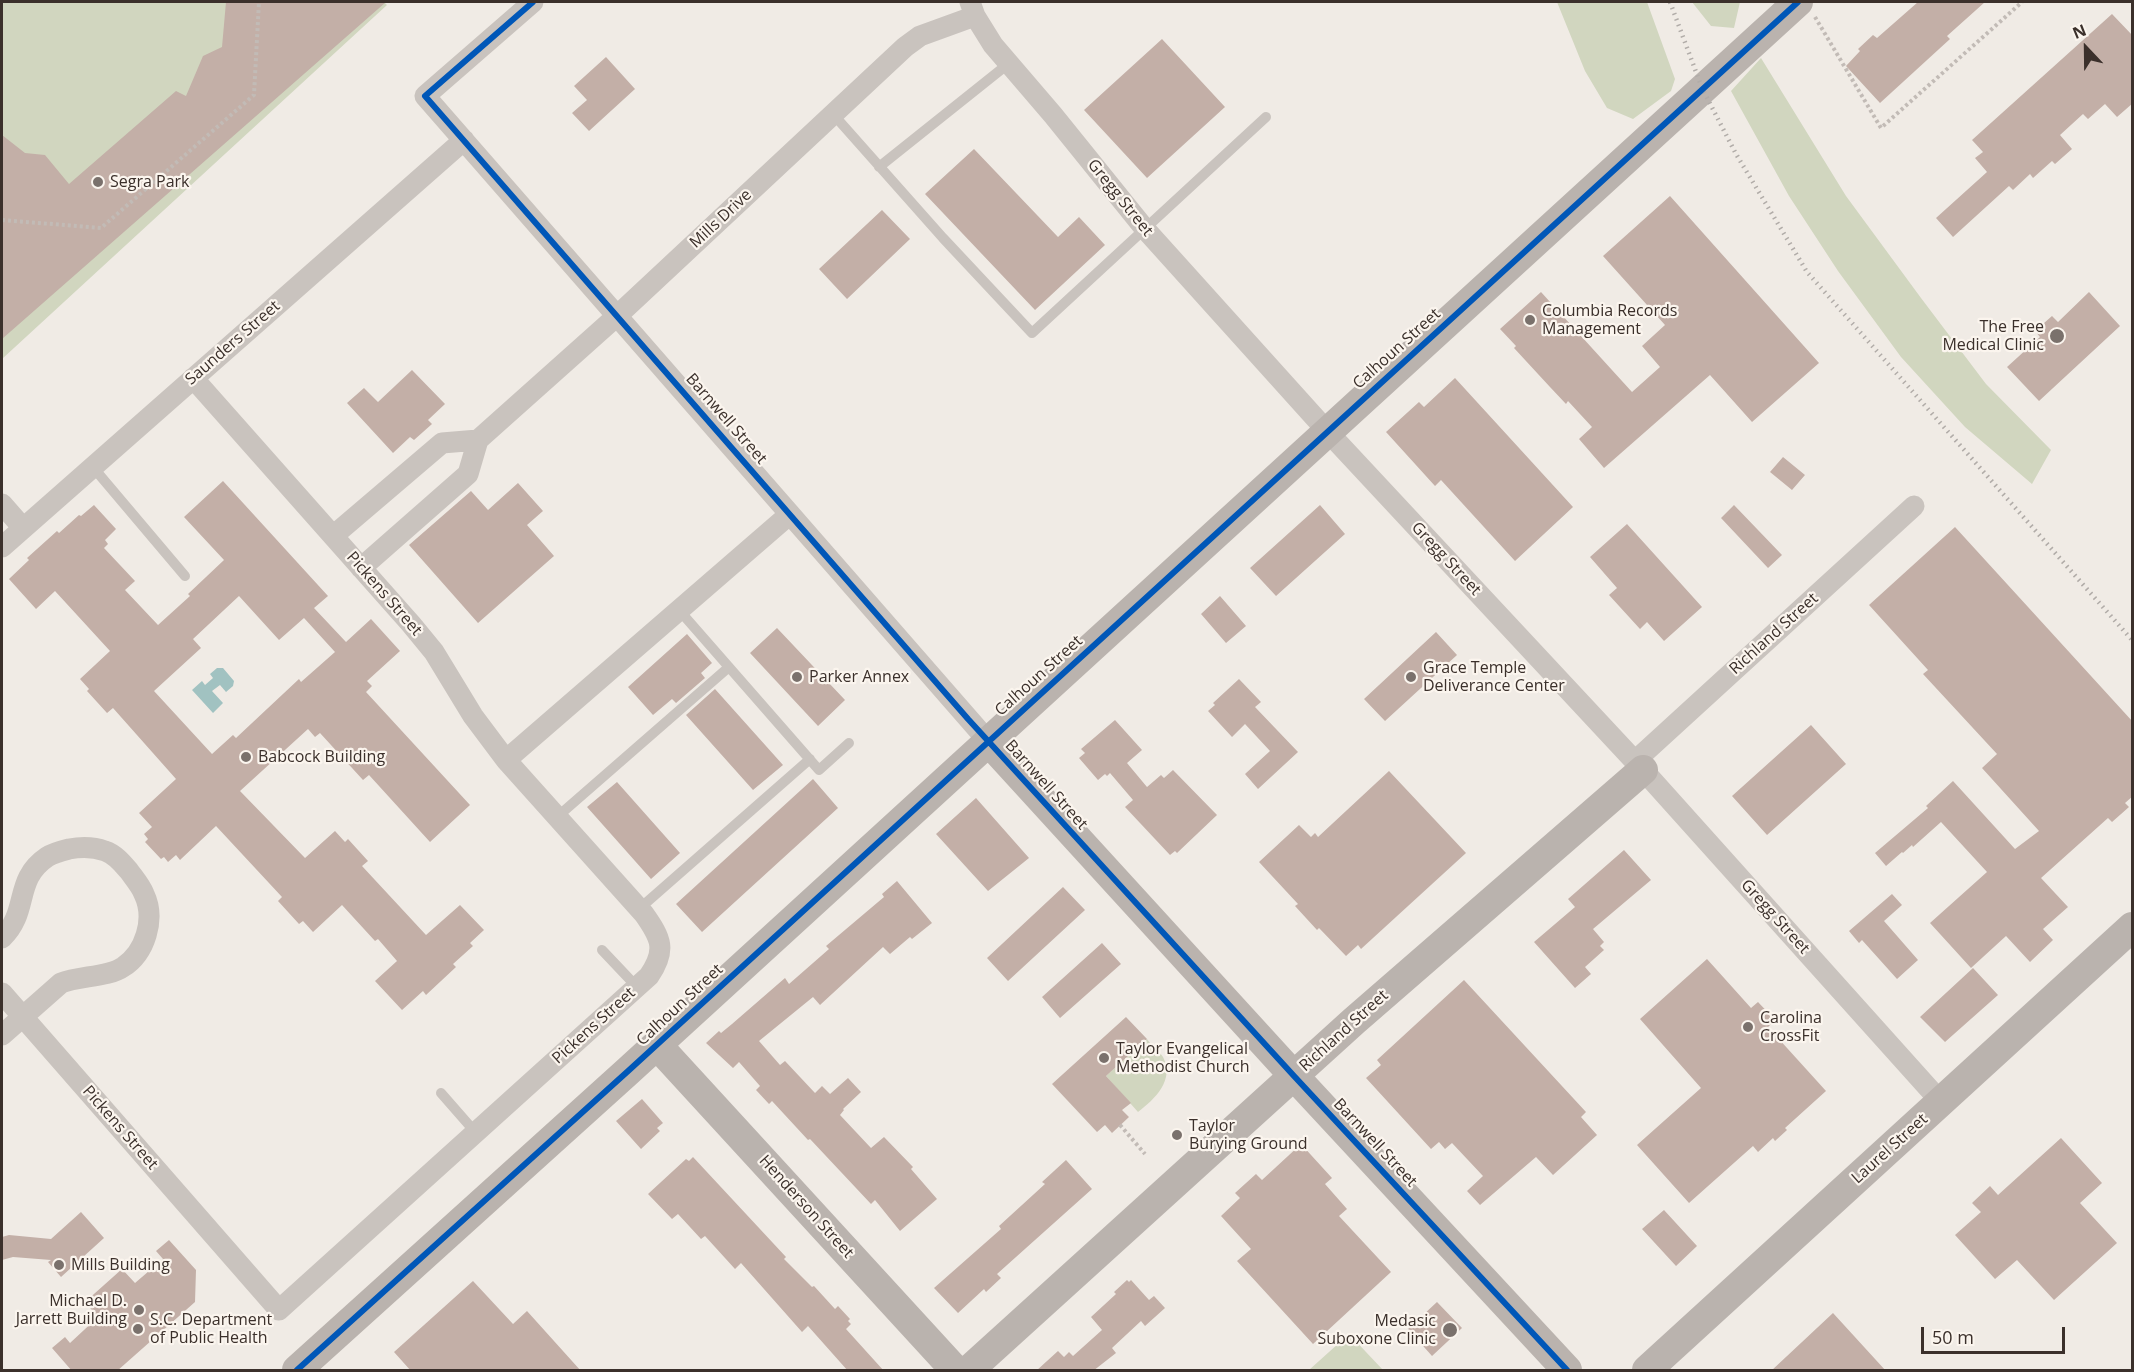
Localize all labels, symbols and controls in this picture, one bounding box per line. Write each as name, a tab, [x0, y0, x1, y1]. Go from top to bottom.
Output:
north arrow	[2056, 18, 2116, 78]
text: N	[2069, 19, 2089, 44]
street label: Gregg Street	[1083, 156, 1157, 240]
place label: Segra Park	[110, 172, 189, 192]
marker: Segra Park	[91, 175, 105, 189]
street label: Mills Drive	[686, 186, 756, 252]
street label: Saunders Street	[182, 297, 284, 389]
place label: Columbia Records Management	[1542, 301, 1677, 339]
street label: Calhoun Street	[1349, 305, 1445, 393]
marker: Columbia Records Management	[1523, 313, 1537, 327]
place label: The Free Medical Clinic	[1942, 317, 2044, 355]
marker: The Free Medical Clinic	[2048, 327, 2066, 345]
street label: Barnwell Street	[681, 370, 771, 468]
street label: Gregg Street	[1407, 518, 1485, 600]
street label: Pickens Street	[342, 548, 426, 640]
street label: Richland Street	[1726, 589, 1822, 679]
street label: Calhoun Street	[991, 632, 1087, 720]
place label: Grace Temple Deliverance Center	[1423, 658, 1565, 696]
place label: Parker Annex	[809, 667, 909, 687]
marker: Parker Annex	[790, 670, 804, 684]
marker: Grace Temple Deliverance Center	[1404, 670, 1418, 684]
street label: Barnwell Street	[1001, 736, 1091, 834]
place label: Babcock Building	[258, 747, 385, 767]
marker: Babcock Building	[239, 750, 253, 764]
street label: Gregg Street	[1737, 876, 1813, 958]
street label: Calhoun Street	[633, 960, 727, 1050]
street label: Pickens Street	[549, 984, 639, 1068]
street label: Richland Street	[1296, 986, 1392, 1076]
place label: Carolina CrossFit	[1760, 1008, 1822, 1046]
marker: Carolina CrossFit	[1741, 1020, 1755, 1034]
place label: Taylor Evangelical Methodist Church	[1116, 1039, 1250, 1077]
marker: Taylor Evangelical Methodist Church	[1097, 1051, 1111, 1065]
street label: Pickens Street	[78, 1082, 162, 1174]
street label: Barnwell Street	[1329, 1095, 1421, 1191]
street label: Laurel Street	[1848, 1110, 1932, 1188]
place label: Taylor Burying Ground	[1189, 1116, 1308, 1154]
marker: Taylor Burying Ground	[1170, 1128, 1184, 1142]
street label: Henderson Street	[755, 1152, 857, 1262]
place label: Mills Building	[71, 1255, 170, 1275]
marker: Mills Building	[52, 1258, 66, 1272]
place label: Michael D. Jarrett Building	[16, 1291, 127, 1329]
marker: Michael D. Jarrett Building	[132, 1303, 146, 1317]
place label: S.C. Department of Public Health	[150, 1310, 272, 1348]
place label: Medasic Suboxone Clinic	[1317, 1311, 1436, 1349]
scale bar	[1924, 1315, 2068, 1353]
marker: Medasic Suboxone Clinic	[1441, 1321, 1459, 1339]
marker: S.C. Department of Public Health	[131, 1322, 145, 1336]
text: 50 m	[1932, 1325, 1974, 1349]

